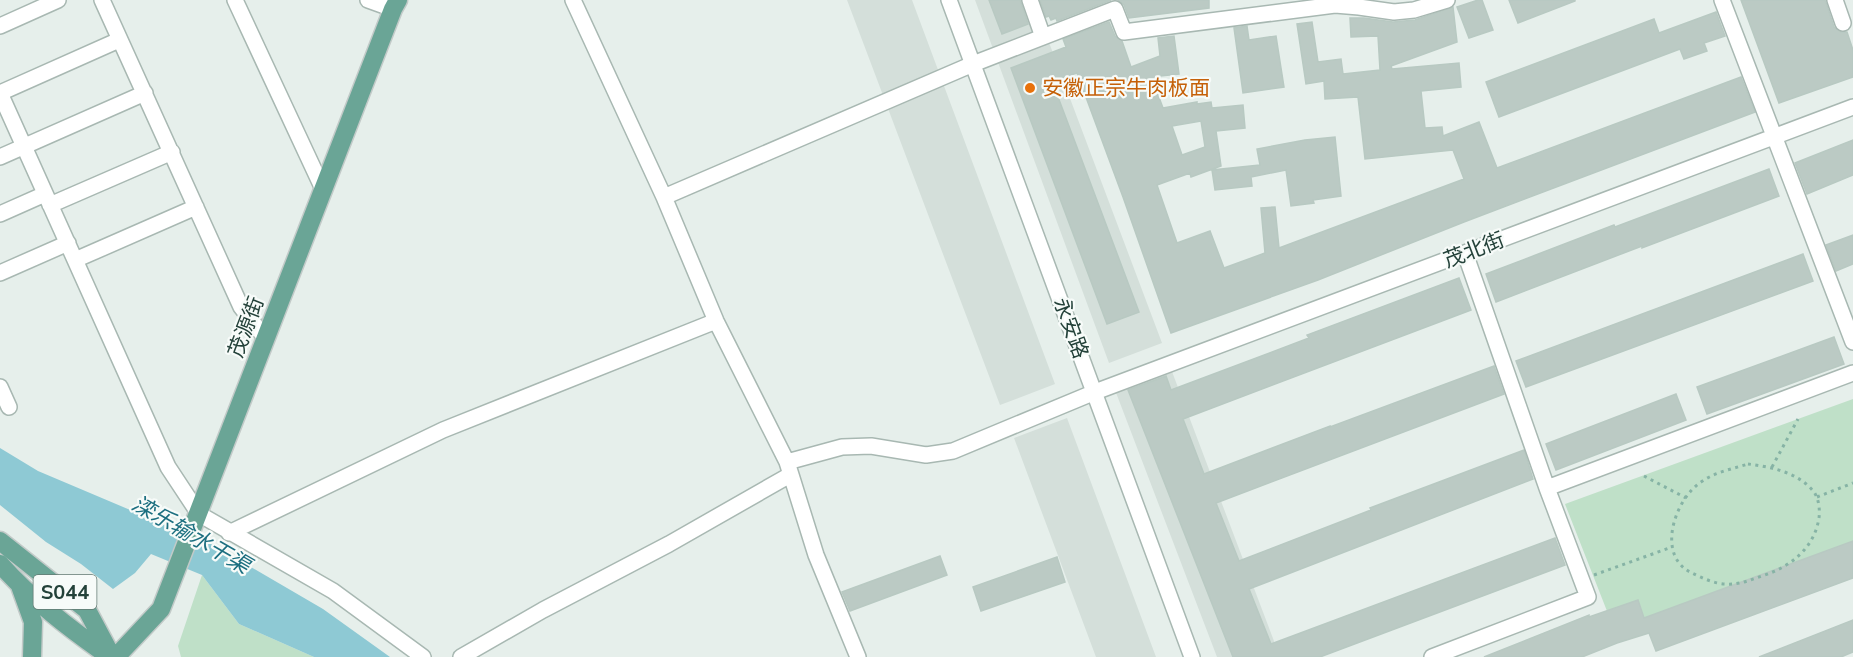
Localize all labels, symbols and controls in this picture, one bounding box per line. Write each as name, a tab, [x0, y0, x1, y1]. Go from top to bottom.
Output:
place label: 安徽正宗牛肉板面	[1042, 74, 1210, 102]
marker: 安徽正宗牛肉板面	[1023, 81, 1037, 95]
street label: 茂北街	[1440, 226, 1508, 274]
street label: 茂源街	[222, 293, 270, 361]
street label: 永安路	[1047, 294, 1095, 362]
water label: 滦乐输水干渠	[126, 489, 258, 582]
road number: S044	[34, 575, 97, 609]

